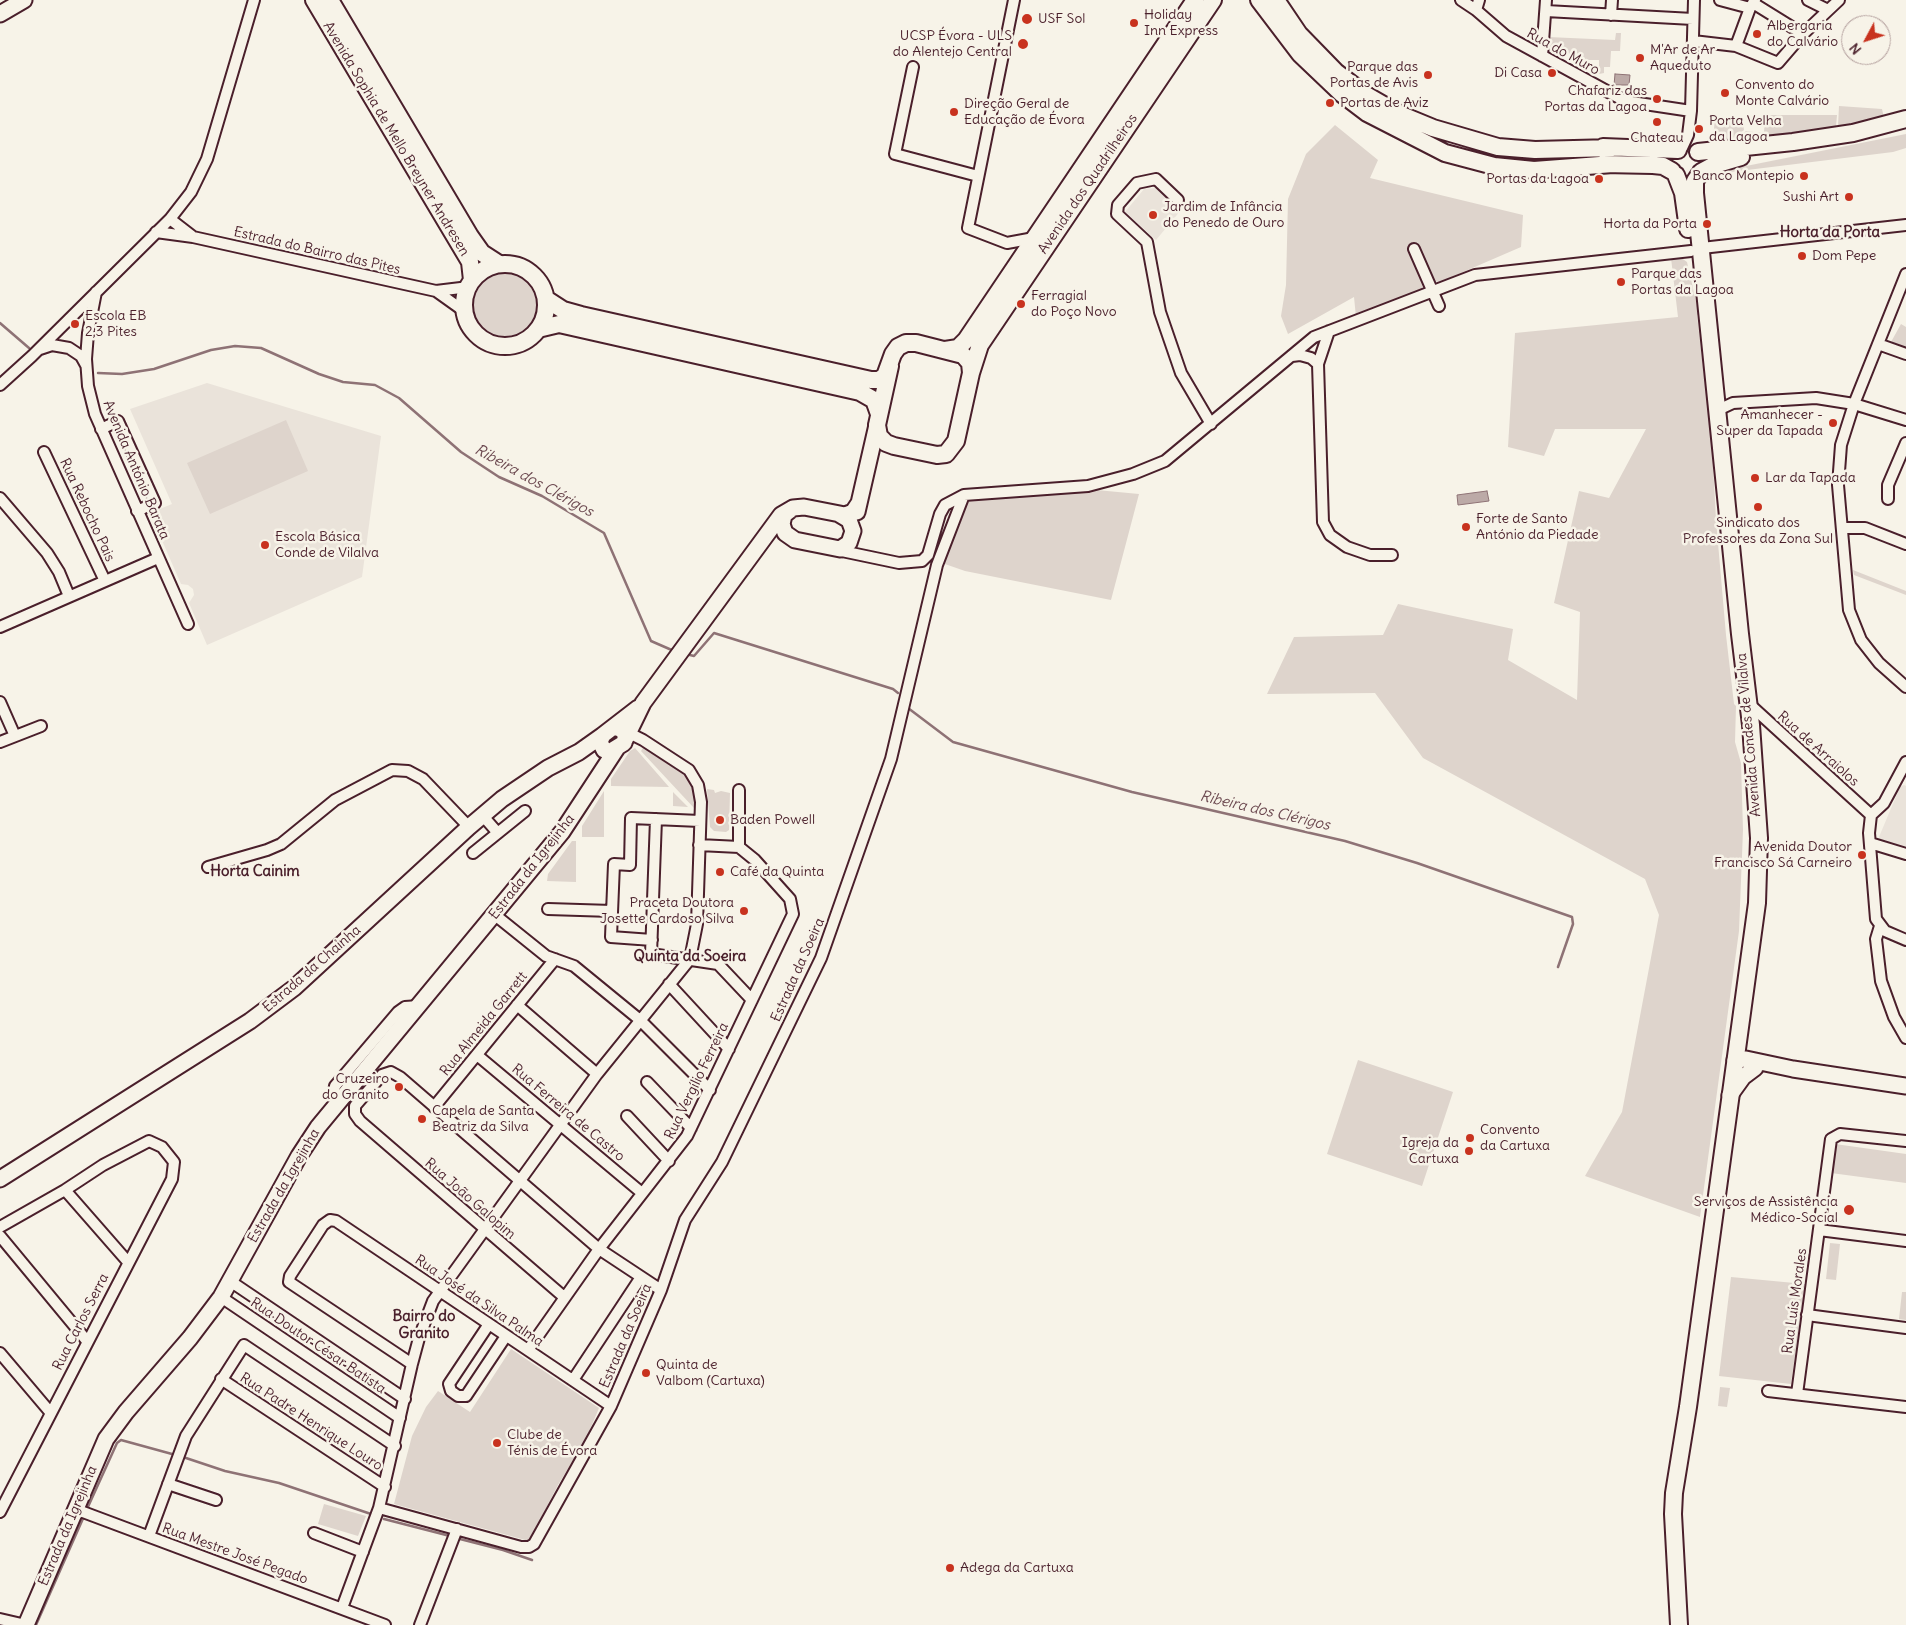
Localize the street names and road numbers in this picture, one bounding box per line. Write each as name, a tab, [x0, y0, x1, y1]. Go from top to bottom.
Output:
street label: Avenida Sophia de Mello Breyner Andresen	[319, 19, 473, 259]
street label: Rua do Muro	[1524, 25, 1602, 79]
street label: Avenida dos Quadrilheiros	[1035, 111, 1141, 257]
street label: Estrada do Bairro das Pites	[232, 224, 402, 278]
street label: Avenida António Barata	[99, 398, 173, 542]
street label: Rua Rebocho Pais	[56, 456, 118, 564]
street label: Avenida Condes de Vilalva	[1733, 652, 1765, 818]
street label: Rua de Arraiolos	[1774, 708, 1862, 790]
street label: Estrada da Igrejinha	[486, 811, 578, 923]
street label: Estrada da Soeira	[768, 916, 828, 1024]
street label: Estrada da Chainha	[259, 922, 365, 1016]
street label: Rua Almeida Garrett	[437, 969, 531, 1079]
street label: Rua Vergílio Ferreira	[661, 1020, 733, 1142]
street label: Rua Ferreira de Castro	[508, 1061, 628, 1165]
street label: Estrada da Igrejinha	[245, 1126, 323, 1246]
street label: Rua João Galopim	[421, 1155, 519, 1243]
street label: Rua Luís Morales	[1779, 1247, 1811, 1355]
street label: Rua José da Silva Palma	[411, 1252, 547, 1350]
street label: Rua Carlos Serra	[49, 1271, 113, 1373]
street label: Estrada da Soeira	[596, 1281, 656, 1391]
street label: Rua Doutor César Batista	[247, 1294, 389, 1398]
street label: Rua Padre Henrique Louro	[236, 1370, 386, 1474]
street label: Estrada da Igrejinha	[35, 1463, 101, 1589]
street label: Rua Mestre José Pegado	[160, 1520, 310, 1588]

